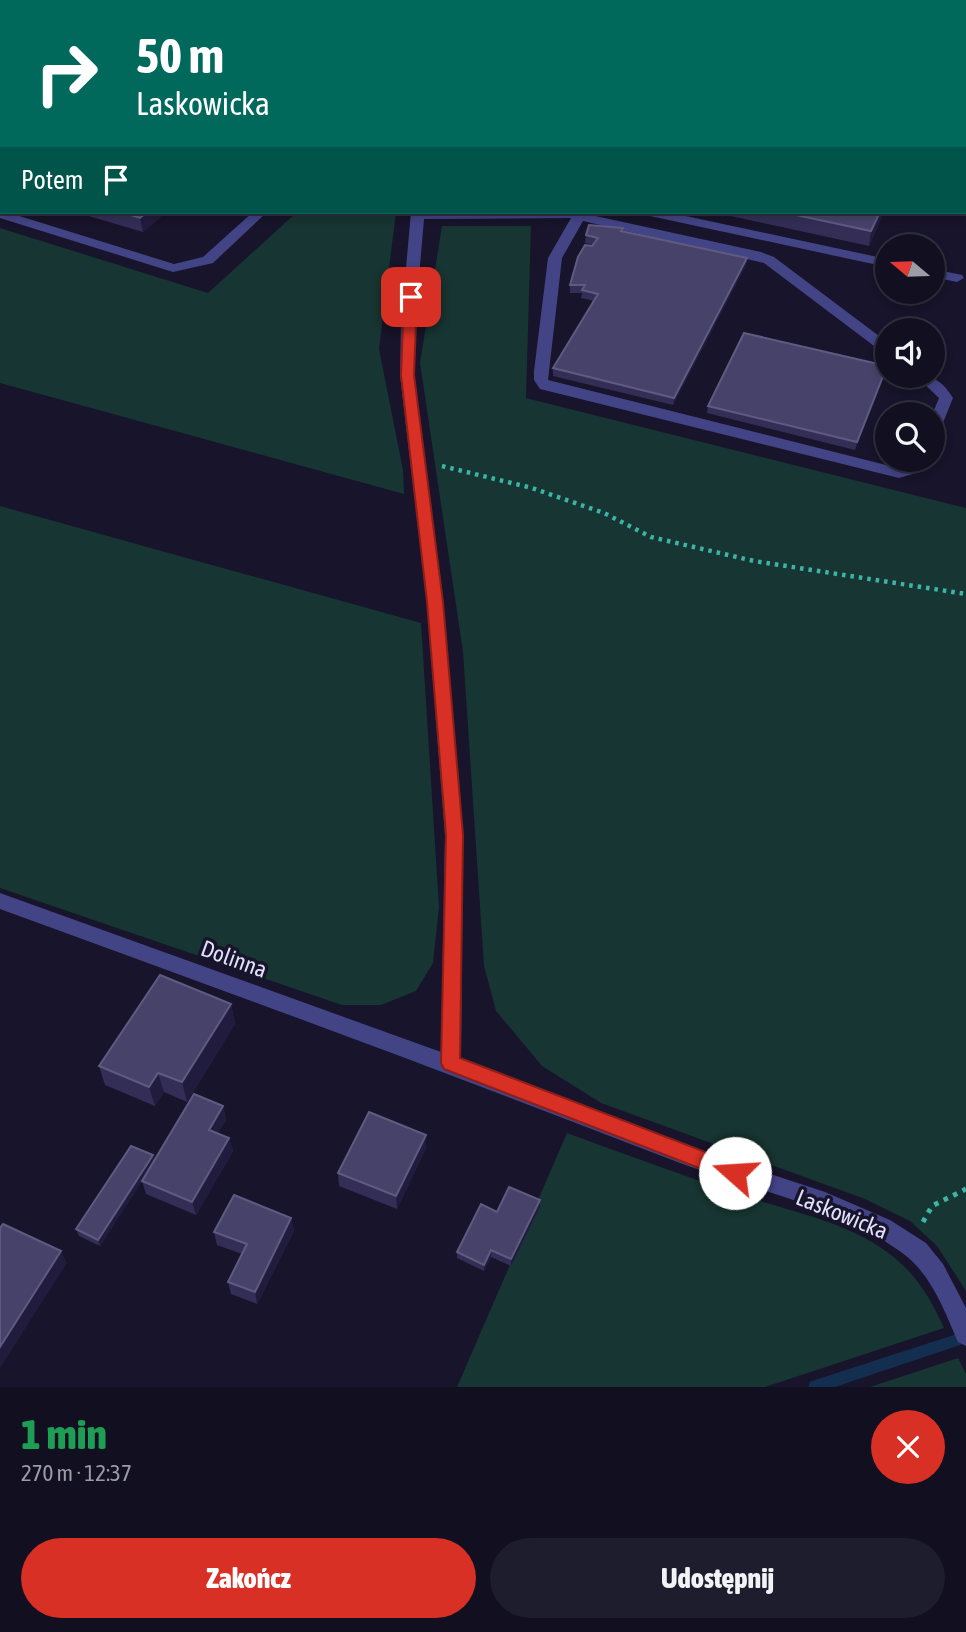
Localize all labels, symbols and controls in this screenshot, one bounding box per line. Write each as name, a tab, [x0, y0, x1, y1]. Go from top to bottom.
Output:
text: 50 m	[136, 27, 224, 83]
icon: right	[21, 28, 112, 119]
text: Laskowicka	[136, 85, 270, 122]
icon: arrive	[97, 161, 135, 199]
text: Potem	[21, 165, 83, 195]
north arrow	[875, 234, 945, 304]
map controls	[875, 234, 945, 472]
pin	[381, 267, 441, 327]
icon: arrive	[392, 278, 430, 316]
button: sound	[875, 318, 945, 388]
button: search	[875, 402, 945, 472]
street label: Dolinna	[198, 935, 270, 983]
position arrow	[698, 1136, 772, 1210]
street label: Laskowicka	[792, 1184, 892, 1244]
text: 1 min	[21, 1410, 107, 1458]
button: close	[871, 1410, 945, 1484]
text: 270 m · 12:37	[21, 1460, 132, 1486]
button: Zakończ	[21, 1538, 476, 1618]
button: Udostępnij	[490, 1538, 945, 1618]

